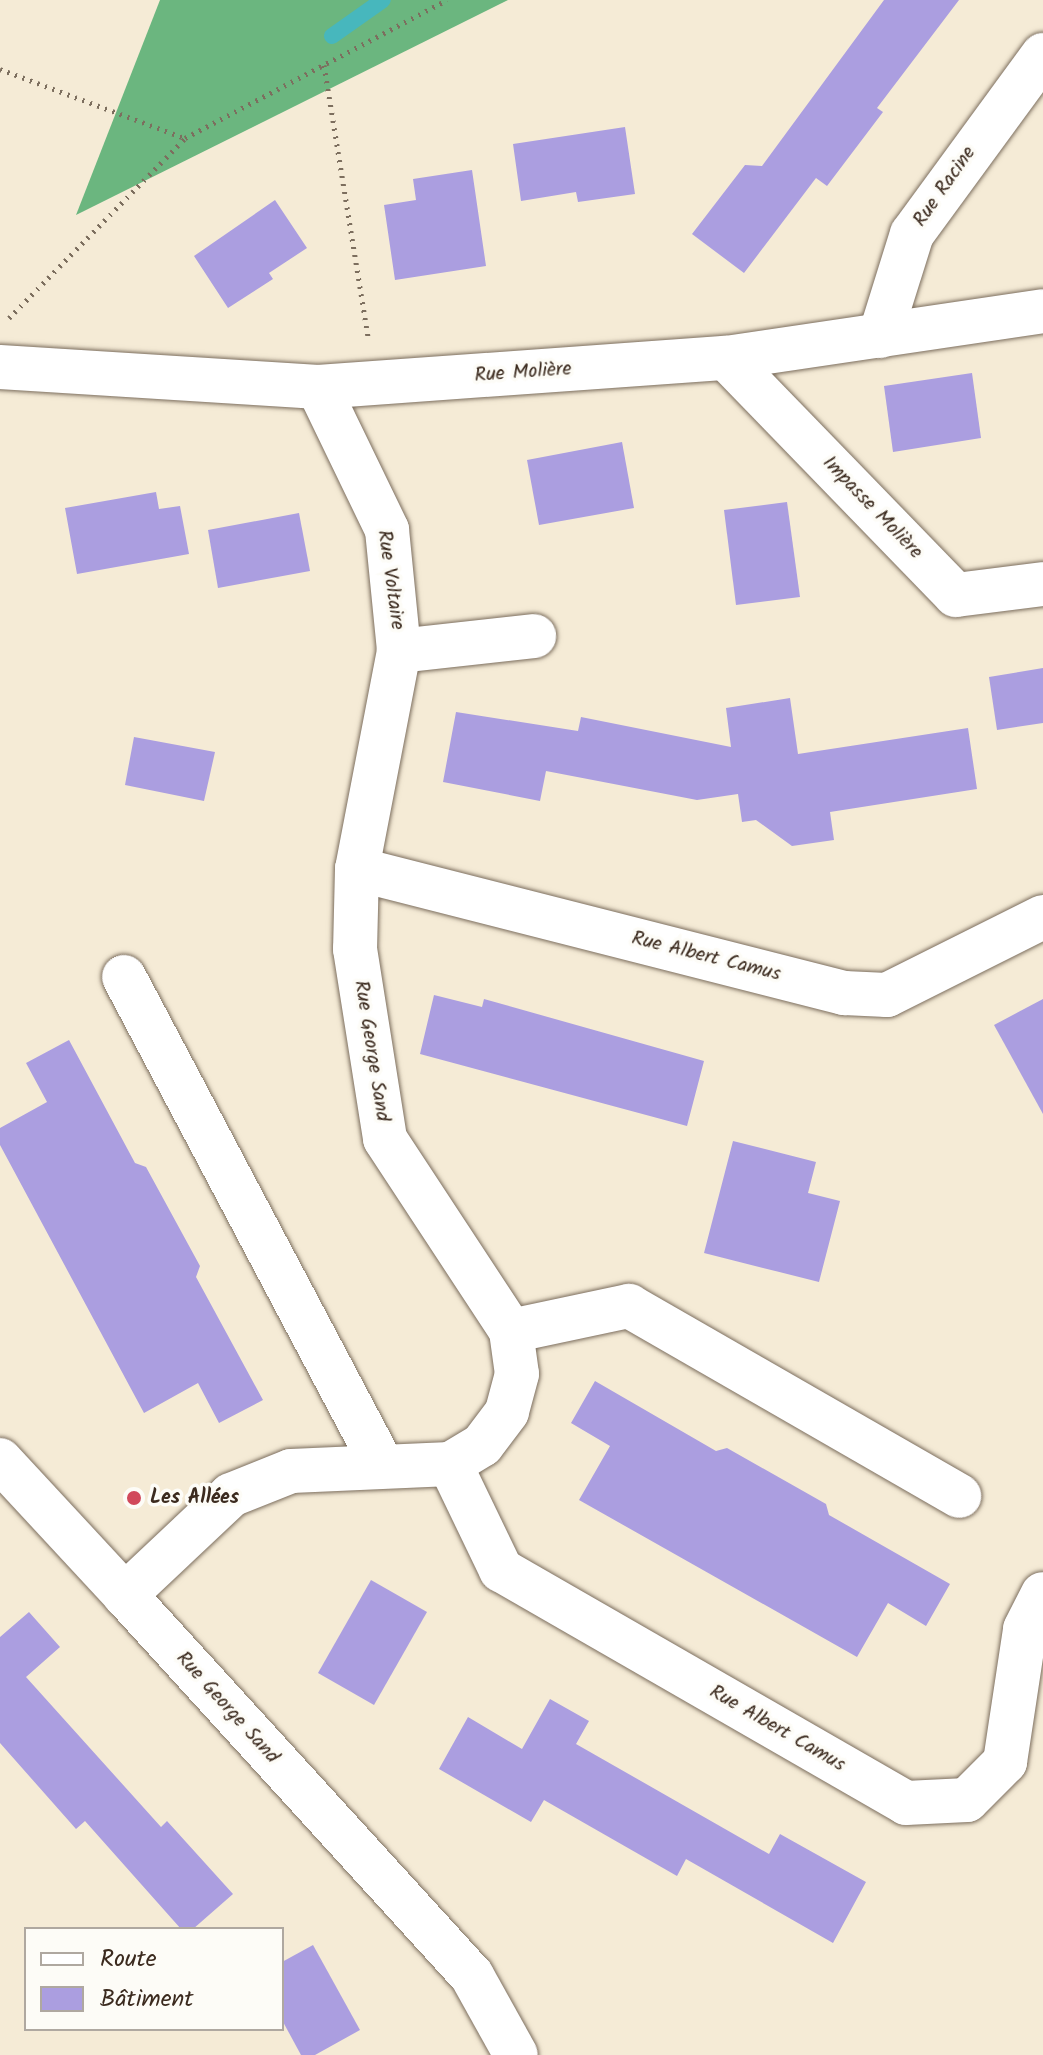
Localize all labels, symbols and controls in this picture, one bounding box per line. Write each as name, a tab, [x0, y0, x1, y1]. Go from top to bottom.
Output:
street label: Rue Racine	[909, 142, 981, 232]
street label: Rue Molière	[474, 358, 572, 388]
street label: Impasse Molière	[817, 451, 927, 565]
street label: Rue Voltaire	[371, 529, 409, 631]
street label: Rue Albert Camus	[629, 927, 783, 987]
street label: Rue George Sand	[348, 979, 394, 1123]
place label: Les Allées	[150, 1486, 239, 1510]
marker: Les Allées	[125, 1489, 143, 1507]
street label: Rue George Sand	[170, 1647, 284, 1769]
street label: Rue Albert Camus	[705, 1680, 849, 1778]
legend	[24, 1927, 284, 2031]
text: Route	[100, 1940, 157, 1979]
text: Bâtiment	[100, 1980, 194, 2019]

